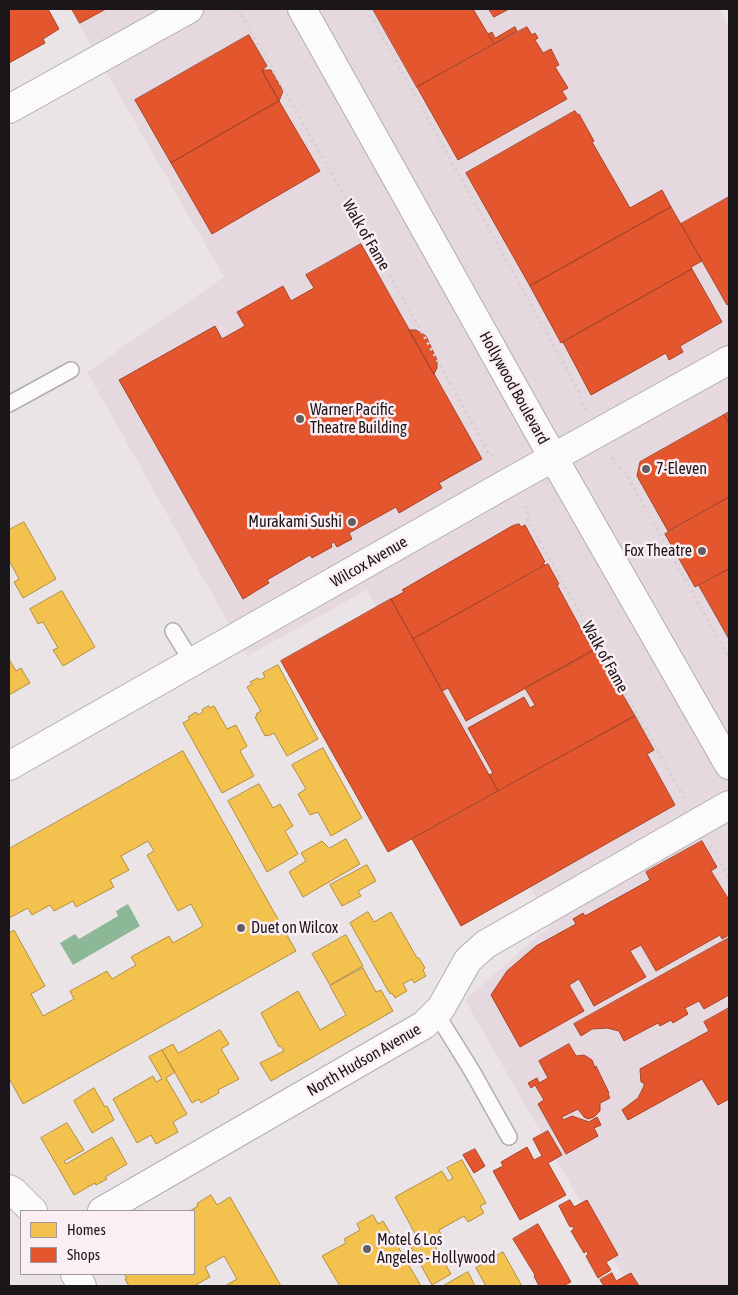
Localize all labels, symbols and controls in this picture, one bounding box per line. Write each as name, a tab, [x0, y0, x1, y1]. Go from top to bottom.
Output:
street label: Walk of Fame	[338, 196, 394, 274]
street label: Hollywood Boulevard	[475, 328, 553, 448]
place label: Warner Pacific Theatre Building	[310, 400, 407, 438]
marker: Warner Pacific Theatre Building	[294, 413, 306, 425]
place label: 7-Eleven	[656, 459, 707, 479]
marker: 7-Eleven	[640, 463, 652, 475]
place label: Murakami Sushi	[248, 512, 342, 532]
marker: Murakami Sushi	[346, 516, 358, 528]
street label: Wilcox Avenue	[327, 532, 411, 592]
place label: Fox Theatre	[624, 541, 692, 561]
marker: Fox Theatre	[696, 545, 708, 557]
street label: Walk of Fame	[578, 618, 632, 696]
place label: Duet on Wilcox	[251, 918, 338, 938]
marker: Duet on Wilcox	[235, 922, 247, 934]
street label: North Hudson Avenue	[304, 1020, 424, 1100]
legend	[20, 1210, 195, 1275]
text: Homes	[67, 1221, 106, 1238]
place label: Motel 6 Los Angeles - Hollywood	[377, 1230, 496, 1268]
marker: Motel 6 Los Angeles - Hollywood	[361, 1243, 373, 1255]
text: Shops	[67, 1246, 100, 1263]

